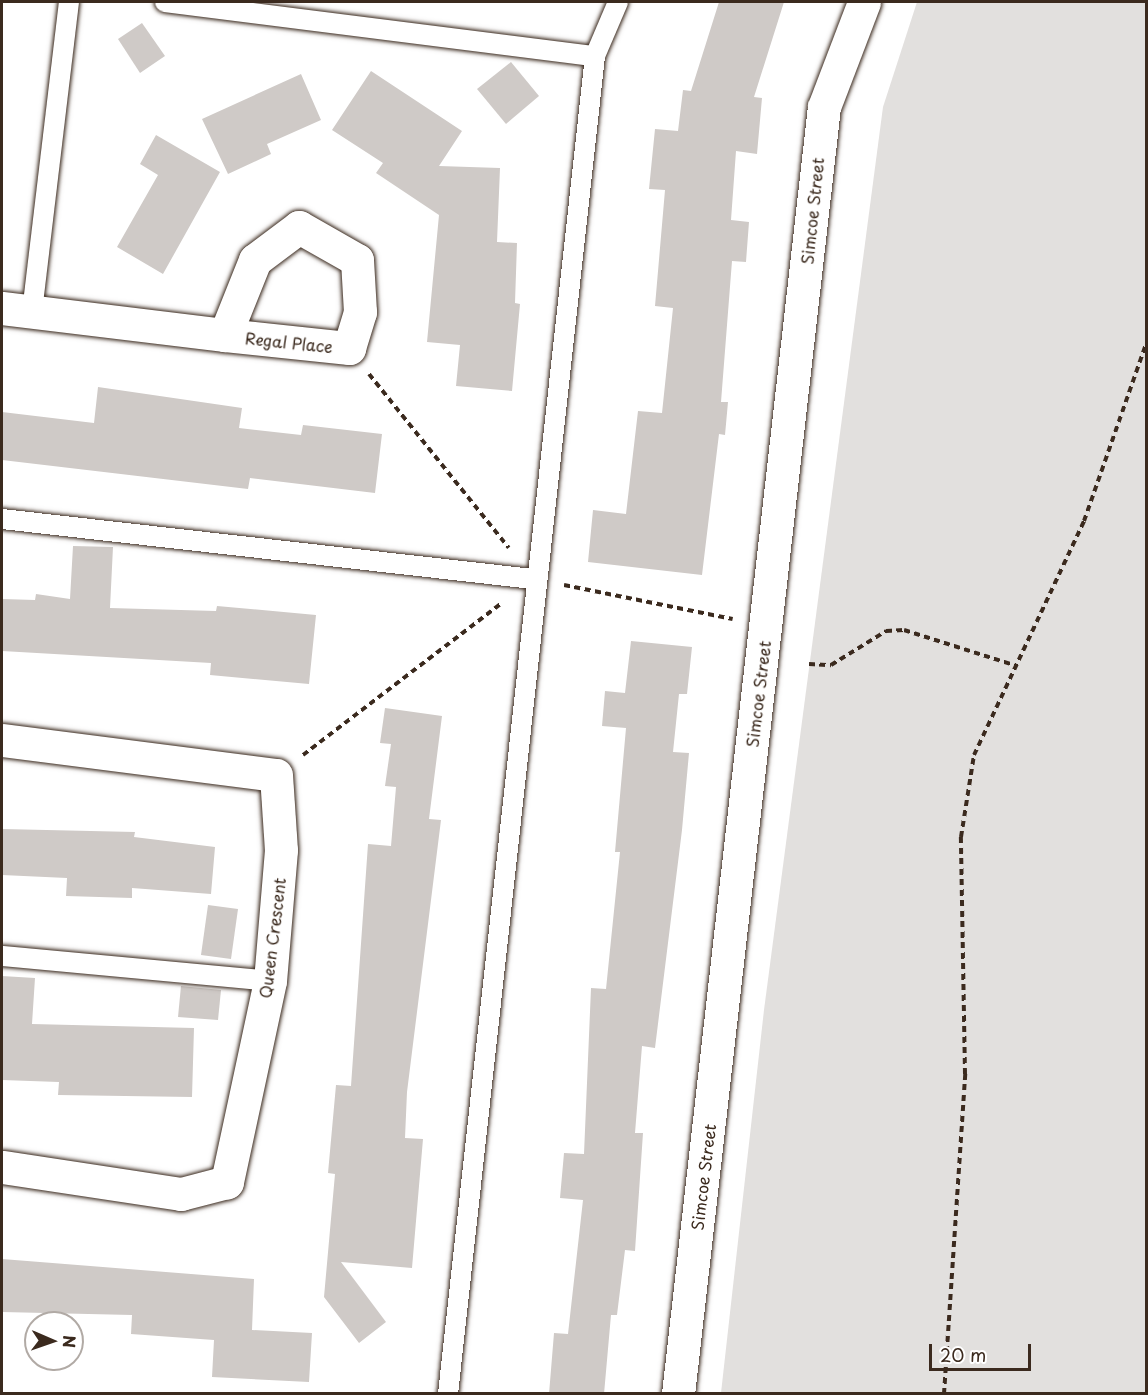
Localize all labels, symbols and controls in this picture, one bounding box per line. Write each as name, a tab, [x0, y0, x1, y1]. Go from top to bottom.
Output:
street label: Simcoe Street	[797, 157, 827, 265]
street label: Regal Place	[244, 328, 334, 356]
street label: Simcoe Street	[742, 640, 774, 748]
street label: Queen Crescent	[255, 876, 289, 1000]
street label: Simcoe Street	[687, 1123, 719, 1231]
north arrow	[24, 1311, 84, 1371]
scale bar	[932, 1332, 1034, 1370]
text: N	[58, 1335, 82, 1348]
text: 20 m	[940, 1341, 986, 1368]

